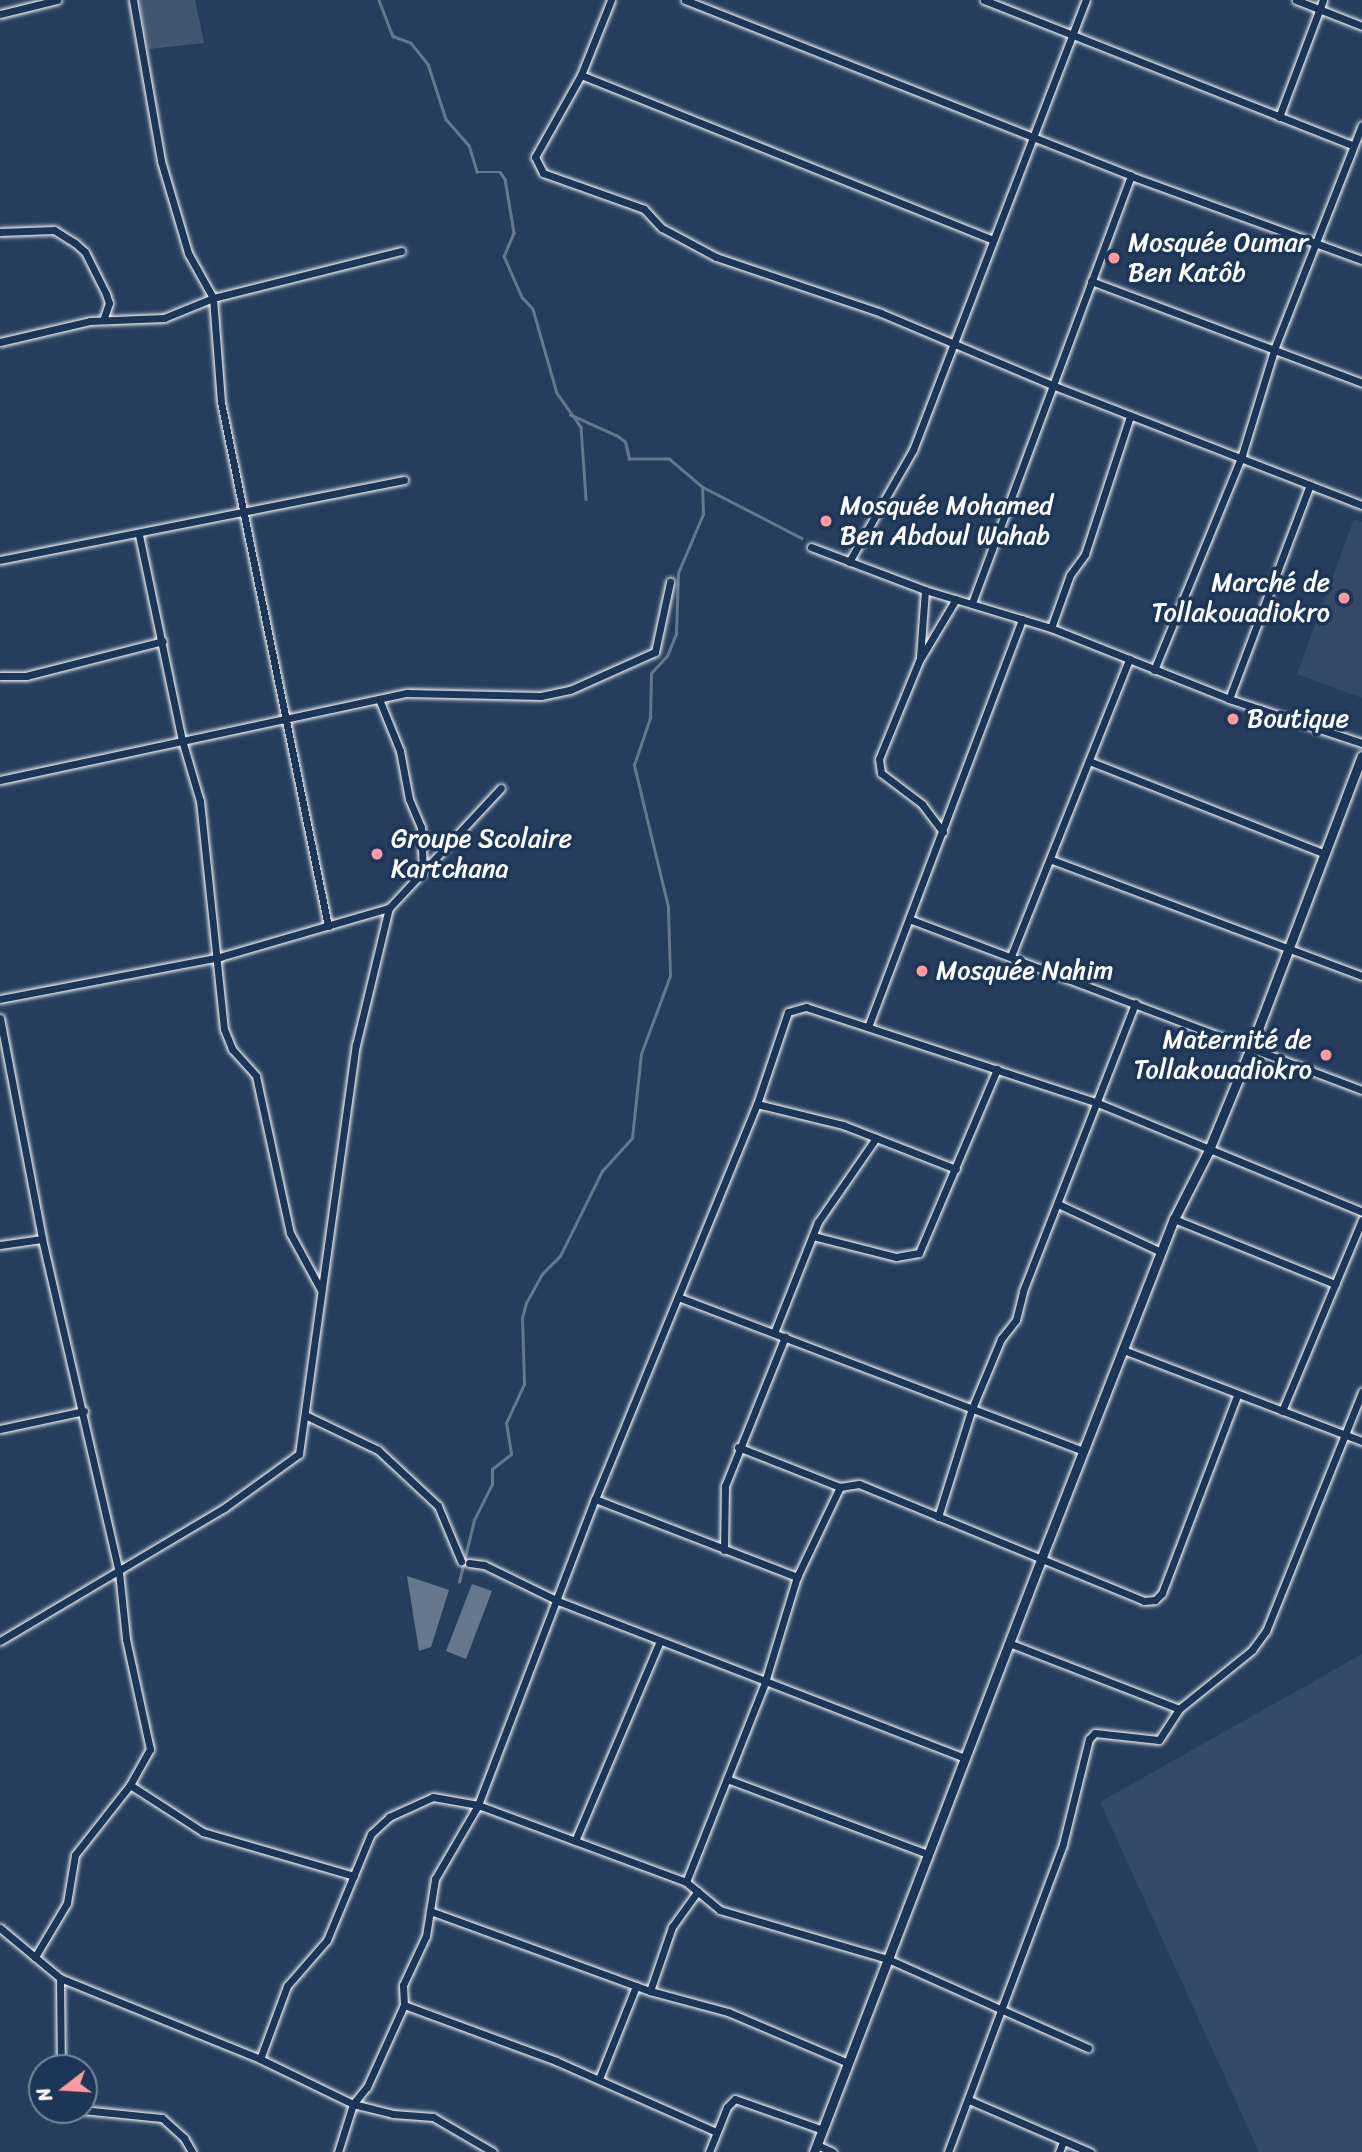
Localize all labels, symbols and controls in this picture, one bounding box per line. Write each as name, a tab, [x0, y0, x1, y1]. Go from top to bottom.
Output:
place label: Mosquée Oumar Ben Katôb	[1128, 227, 1308, 288]
marker: Mosquée Oumar Ben Katôb	[1106, 250, 1122, 266]
place label: Mosquée Mohamed Ben Abdoul Wahab	[840, 490, 1053, 552]
marker: Mosquée Mohamed Ben Abdoul Wahab	[818, 513, 834, 529]
place label: Marché de Tollakouadiokro	[1151, 567, 1330, 628]
marker: Marché de Tollakouadiokro	[1336, 590, 1352, 606]
place label: Boutique	[1247, 703, 1349, 735]
marker: Boutique	[1225, 711, 1241, 727]
place label: Groupe Scolaire Kartchana	[391, 823, 572, 884]
marker: Groupe Scolaire Kartchana	[369, 846, 385, 862]
place label: Mosquée Nahim	[936, 955, 1113, 987]
marker: Mosquée Nahim	[914, 963, 930, 979]
place label: Maternité de Tollakouadiokro	[1133, 1024, 1312, 1086]
marker: Maternité de Tollakouadiokro	[1318, 1047, 1334, 1063]
north arrow	[28, 2054, 98, 2124]
text: N	[27, 2084, 62, 2106]

